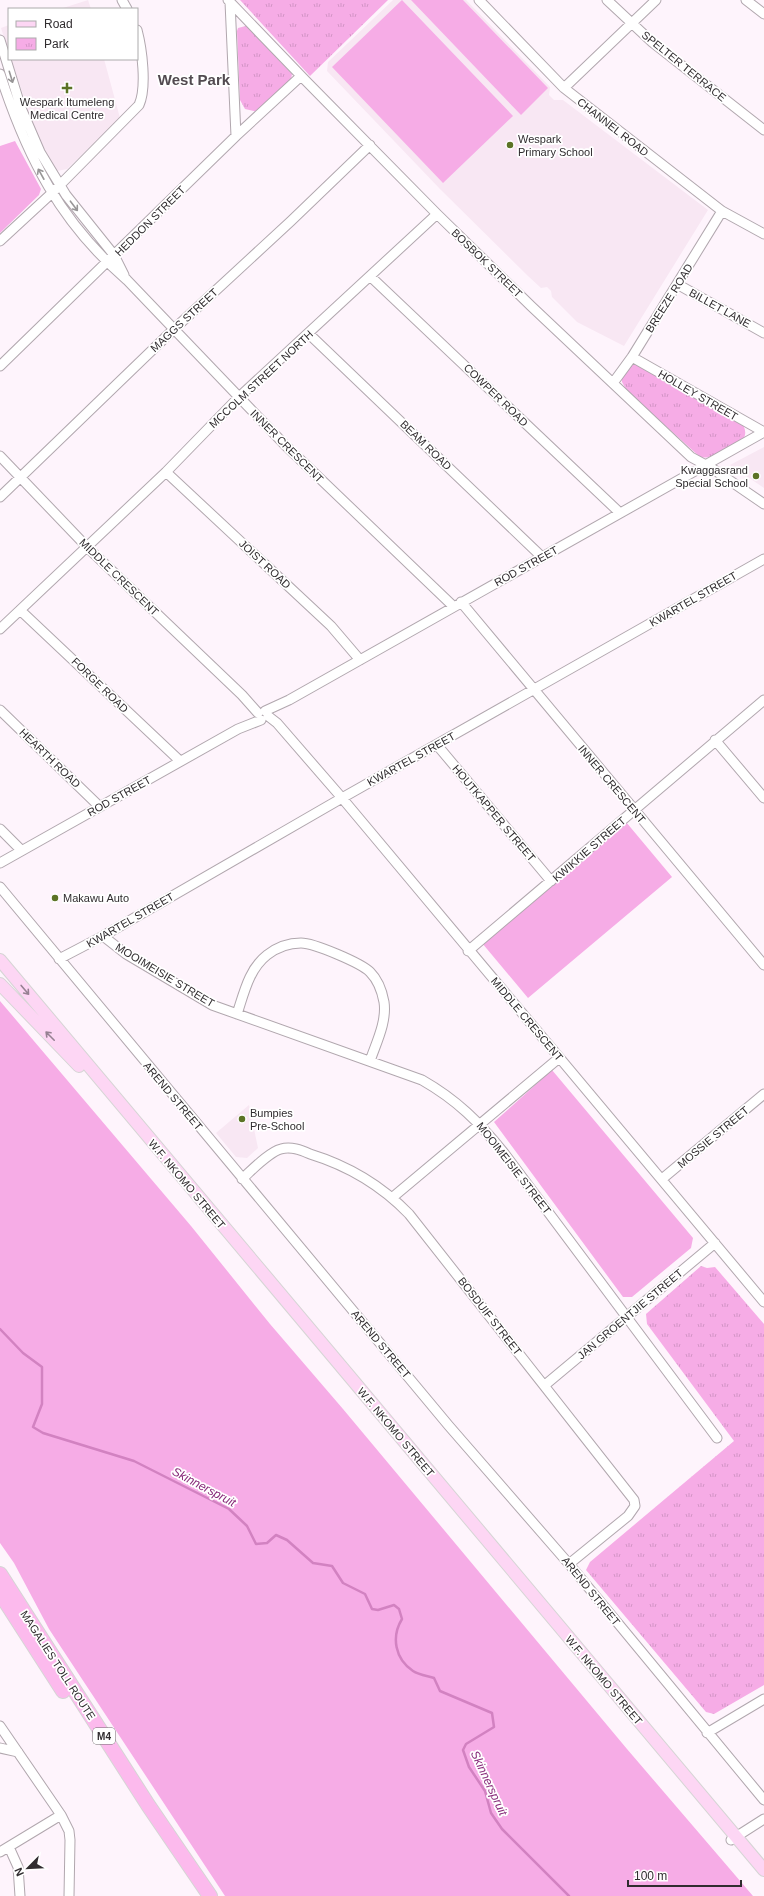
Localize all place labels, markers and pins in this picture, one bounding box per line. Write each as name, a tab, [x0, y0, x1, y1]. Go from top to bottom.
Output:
marker: Wespark Itumeleng Medical Centre	[61, 82, 73, 94]
place label: Wespark Itumeleng Medical Centre	[20, 96, 114, 121]
place label: Wespark Primary School	[518, 133, 593, 158]
marker: Wespark Primary School	[505, 140, 515, 150]
place label: Kwaggasrand Special School	[675, 464, 748, 489]
marker: Kwaggasrand Special School	[751, 471, 761, 481]
place label: Makawu Auto	[63, 892, 129, 904]
marker: Makawu Auto	[50, 893, 60, 903]
place label: Bumpies Pre-School	[250, 1107, 304, 1132]
marker: Bumpies Pre-School	[237, 1114, 247, 1124]

